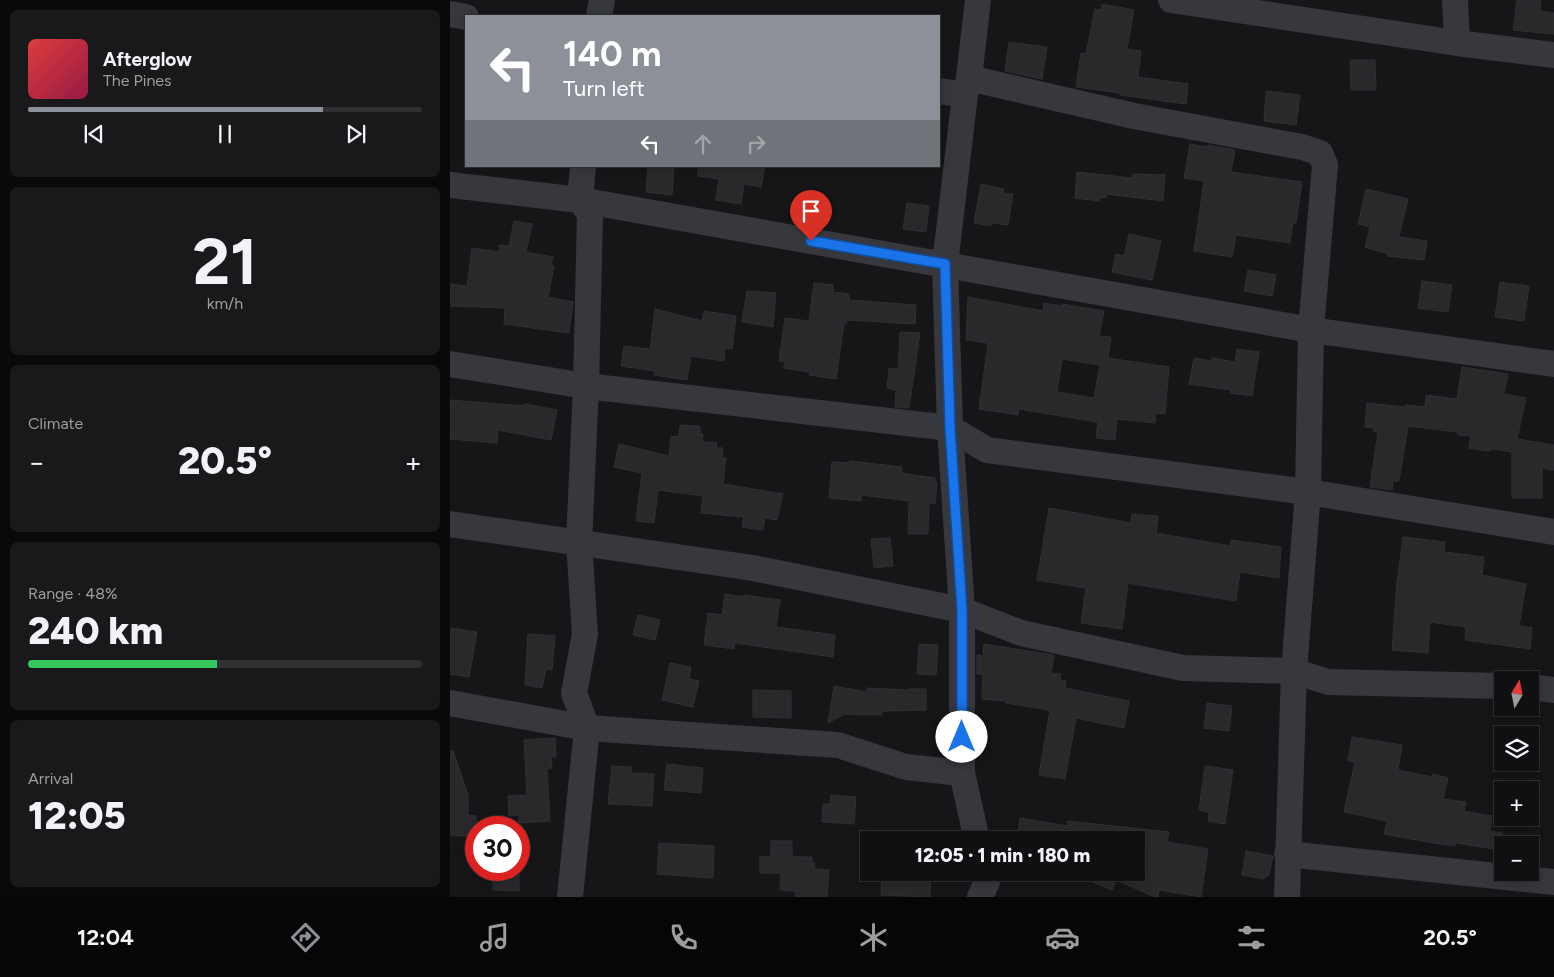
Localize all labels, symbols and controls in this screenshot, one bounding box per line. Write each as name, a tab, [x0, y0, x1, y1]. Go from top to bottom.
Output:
text: 140 m	[563, 33, 661, 75]
icon: left	[480, 35, 545, 100]
text: Afterglow	[103, 48, 192, 71]
text: The Pines	[103, 71, 172, 90]
text: Turn left	[563, 75, 645, 102]
icon: previous	[80, 120, 108, 148]
icon: pause	[211, 120, 239, 148]
icon: next	[342, 120, 370, 148]
icon: left	[636, 130, 664, 158]
icon: ahead	[689, 130, 717, 158]
icon: right	[742, 130, 770, 158]
pin	[790, 190, 832, 241]
icon: arrive	[797, 197, 825, 225]
text: 21	[192, 222, 258, 300]
text: km/h	[207, 294, 243, 313]
text: Climate	[28, 414, 83, 433]
text: 20.5°	[178, 438, 272, 484]
text: −	[28, 445, 45, 479]
text: +	[405, 445, 422, 479]
text: Range · 48%	[28, 584, 118, 603]
text: 240 km	[28, 608, 163, 654]
north arrow	[1494, 671, 1539, 716]
map controls	[1494, 671, 1539, 881]
position arrow	[935, 710, 987, 762]
button: layers	[1494, 726, 1539, 771]
text: Arrival	[28, 769, 73, 788]
button: +	[1494, 781, 1539, 826]
text: 12:05	[28, 793, 126, 839]
speed limit sign: 30	[465, 816, 530, 881]
button: −	[1494, 836, 1539, 881]
text: 12:05 · 1 min · 180 m	[915, 844, 1090, 867]
icon: directions	[288, 920, 323, 955]
icon: music	[477, 920, 512, 955]
icon: phone	[666, 920, 701, 955]
icon: climate	[856, 920, 891, 955]
icon: car	[1045, 920, 1080, 955]
icon: filters	[1234, 920, 1269, 955]
text: 12:04	[77, 924, 134, 951]
text: 20.5°	[1423, 924, 1477, 951]

